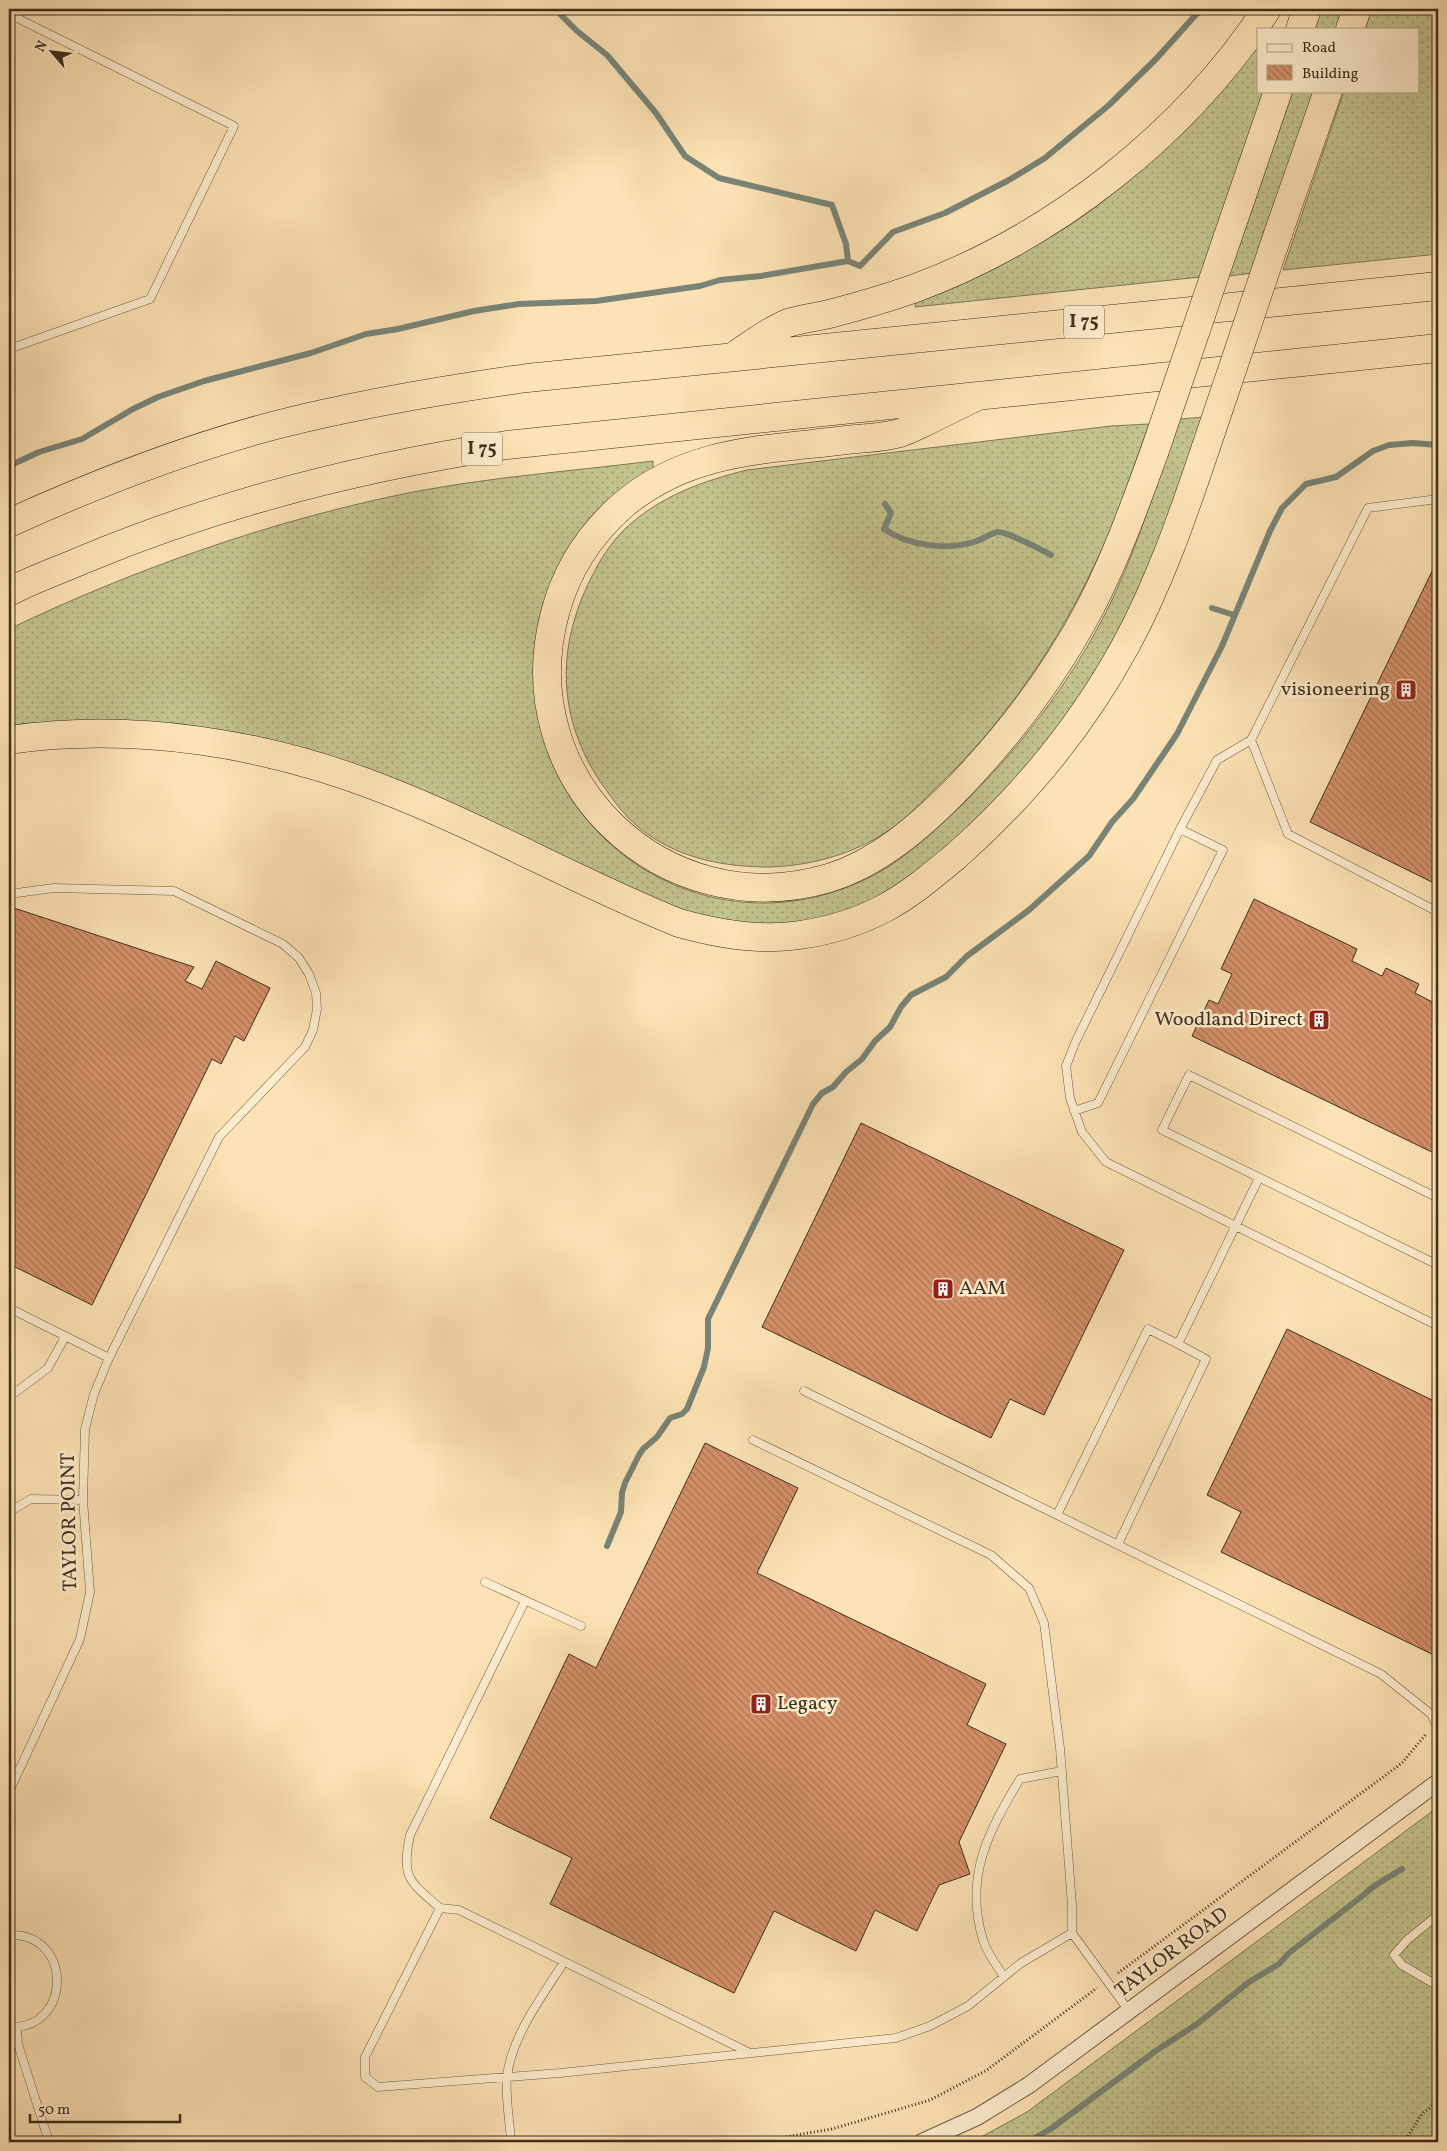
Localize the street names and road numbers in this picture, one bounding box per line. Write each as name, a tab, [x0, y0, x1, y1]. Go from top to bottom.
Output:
road number: I 75	[1064, 306, 1104, 338]
road number: I 75	[462, 432, 502, 466]
street label: TAYLOR POINT	[55, 1452, 85, 1592]
street label: TAYLOR ROAD	[1109, 1901, 1235, 2005]

